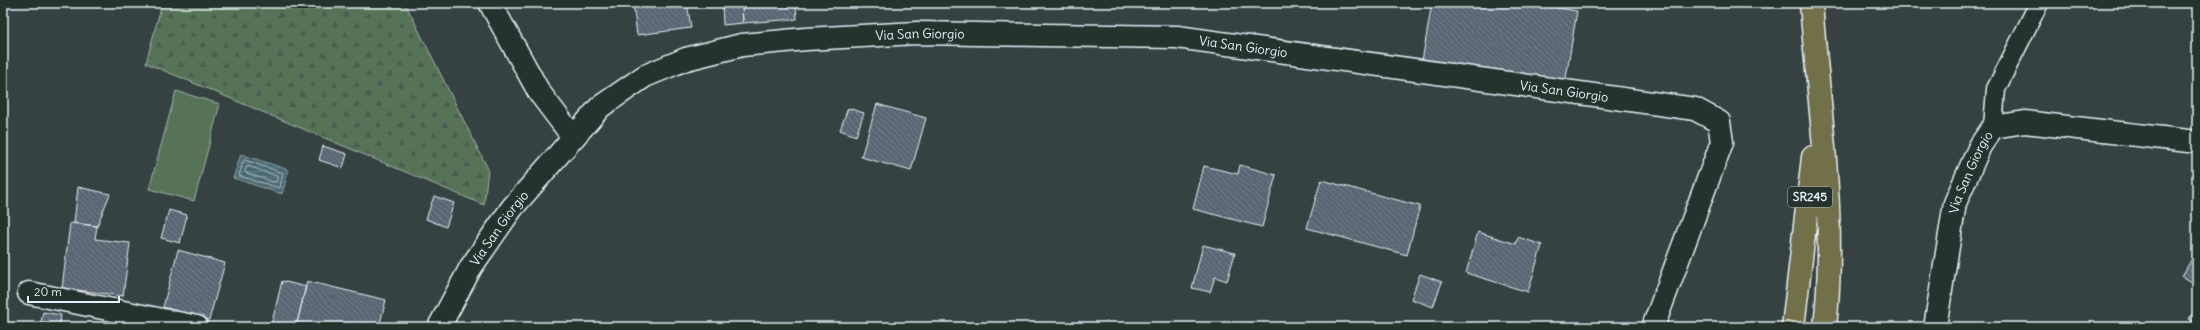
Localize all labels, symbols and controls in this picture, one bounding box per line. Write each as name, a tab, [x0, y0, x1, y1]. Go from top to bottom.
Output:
street label: Via San Giorgio	[875, 25, 965, 44]
street label: Via San Giorgio	[1198, 32, 1289, 61]
street label: Via San Giorgio	[1519, 77, 1610, 106]
street label: Via San Giorgio	[1945, 128, 1997, 215]
street label: Via San Giorgio	[466, 187, 532, 269]
road number: SR245	[1788, 187, 1832, 207]
scale bar	[28, 278, 119, 304]
text: 20 m	[34, 284, 62, 299]

